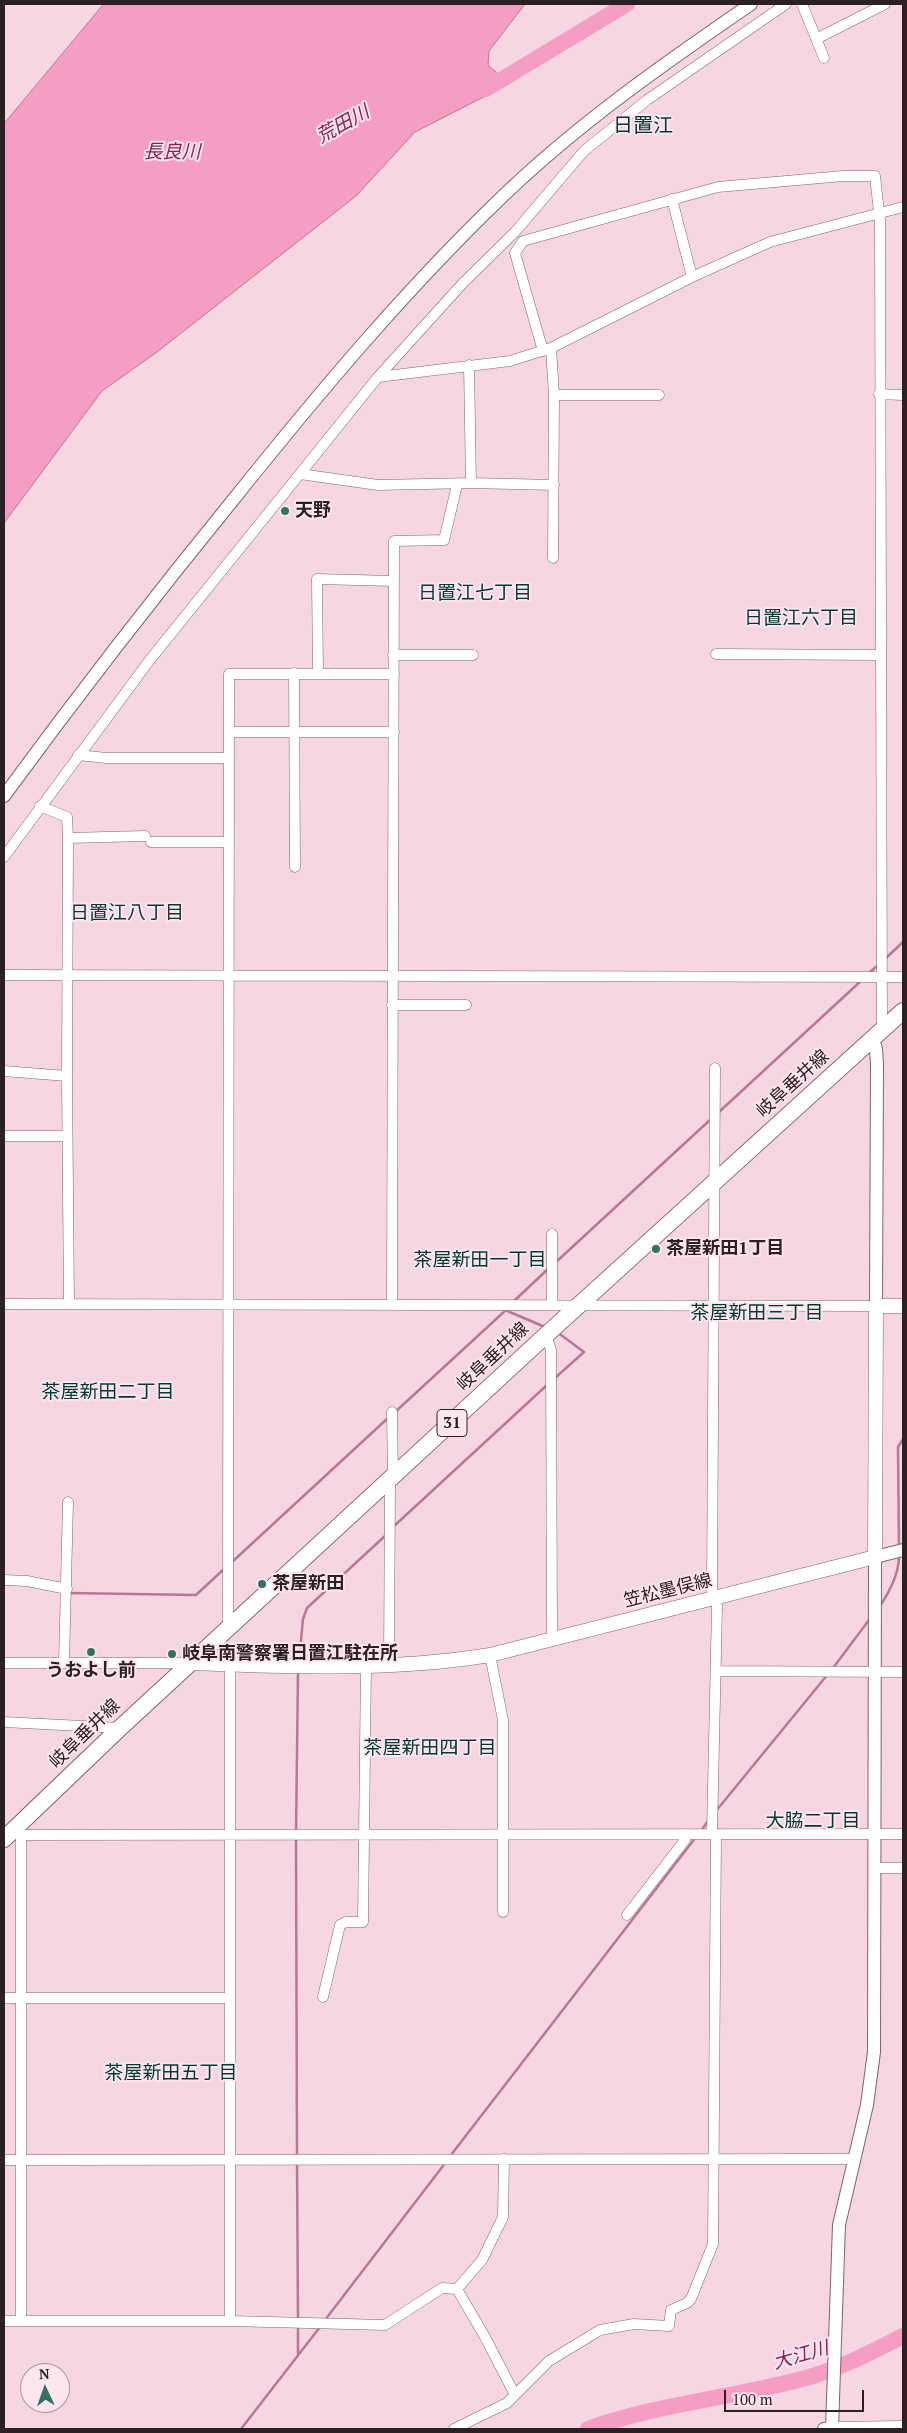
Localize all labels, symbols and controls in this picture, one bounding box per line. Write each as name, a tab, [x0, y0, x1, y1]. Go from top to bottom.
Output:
water label: 荒田川	[313, 101, 373, 149]
district label: 日置江	[613, 114, 673, 138]
water label: 長良川	[144, 142, 200, 164]
place label: 天野	[295, 500, 331, 522]
marker: 天野	[279, 505, 291, 517]
district label: 日置江七丁目	[418, 583, 532, 605]
district label: 日置江六丁目	[744, 608, 858, 630]
district label: 日置江八丁目	[70, 903, 184, 925]
street label: 岐阜垂井線	[752, 1046, 834, 1122]
place label: 茶屋新田1丁目	[666, 1238, 784, 1260]
marker: 茶屋新田1丁目	[650, 1243, 662, 1255]
district label: 茶屋新田一丁目	[414, 1250, 546, 1272]
district label: 茶屋新田三丁目	[691, 1303, 823, 1325]
street label: 岐阜垂井線	[453, 1318, 533, 1396]
district label: 茶屋新田二丁目	[42, 1382, 174, 1404]
road number: 31	[437, 1410, 467, 1436]
street label: 笠松墨俣線	[622, 1570, 714, 1612]
place label: 茶屋新田	[272, 1573, 344, 1595]
marker: 茶屋新田	[256, 1578, 268, 1590]
place label: 岐阜南警察署日置江駐在所	[182, 1643, 398, 1665]
marker: うおよし前	[85, 1646, 97, 1658]
marker: 岐阜南警察署日置江駐在所	[166, 1648, 178, 1660]
place label: うおよし前	[46, 1660, 136, 1682]
street label: 岐阜垂井線	[45, 1695, 125, 1773]
district label: 茶屋新田四丁目	[364, 1738, 496, 1760]
district label: 大脇二丁目	[766, 1811, 860, 1833]
district label: 茶屋新田五丁目	[105, 2063, 237, 2085]
water label: 大江川	[770, 2337, 832, 2375]
north arrow	[20, 2363, 70, 2413]
text: N	[38, 2364, 50, 2383]
scale bar	[727, 2380, 867, 2412]
text: 100 m	[732, 2389, 773, 2409]

